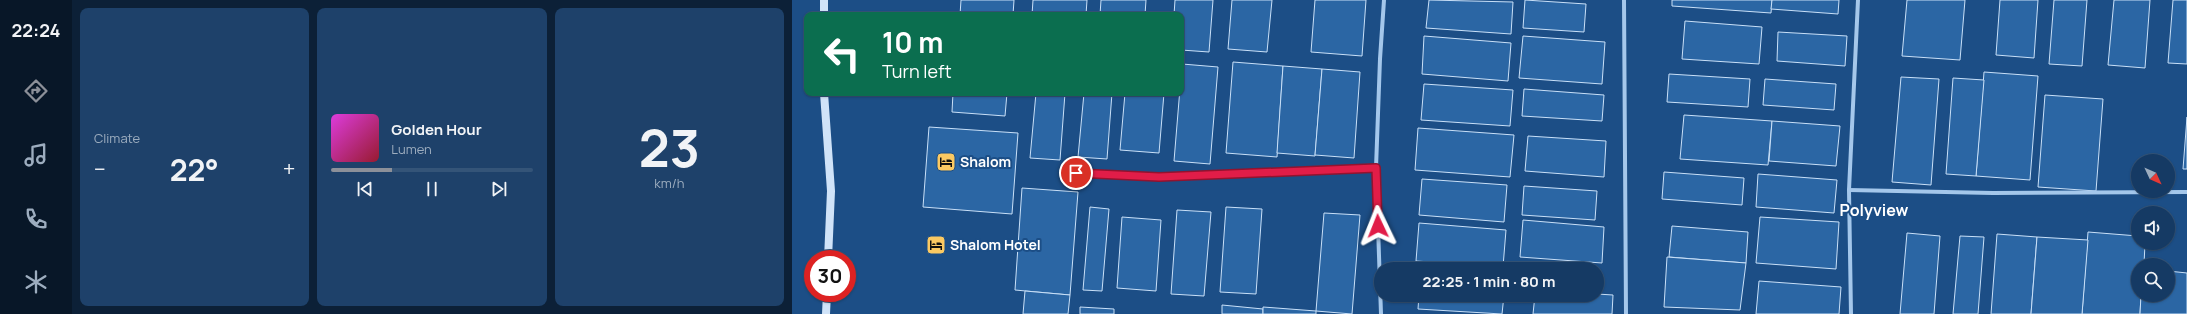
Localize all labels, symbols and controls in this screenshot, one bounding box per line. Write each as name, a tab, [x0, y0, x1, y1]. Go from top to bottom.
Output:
text: 22:24	[12, 18, 60, 42]
text: 10 m	[882, 23, 943, 61]
icon: left	[816, 28, 868, 80]
text: Turn left	[882, 59, 952, 83]
icon: directions	[22, 77, 50, 105]
text: 23	[639, 112, 700, 183]
text: Golden Hour	[391, 119, 482, 140]
text: Climate	[94, 129, 140, 147]
text: Lumen	[391, 140, 432, 158]
icon: music	[22, 141, 50, 169]
text: 22°	[170, 149, 219, 190]
hotel icon: Shalom	[935, 151, 957, 173]
place label: Shalom	[960, 152, 1011, 171]
text: −	[94, 154, 106, 184]
text: +	[283, 154, 295, 184]
north arrow	[2131, 154, 2175, 198]
map controls	[2131, 154, 2175, 302]
pin	[1059, 156, 1093, 190]
icon: arrive	[1065, 162, 1087, 184]
text: km/h	[654, 174, 684, 192]
icon: previous	[354, 178, 376, 200]
icon: pause	[421, 178, 443, 200]
icon: next	[488, 178, 510, 200]
district label: Polyview	[1840, 199, 1909, 221]
icon: phone	[22, 205, 50, 233]
position arrow	[1357, 205, 1399, 247]
button: sound	[2131, 206, 2175, 250]
hotel icon: Shalom Hotel	[925, 234, 947, 256]
place label: Shalom Hotel	[950, 235, 1041, 254]
speed limit sign: 30	[804, 250, 856, 302]
button: search	[2131, 258, 2175, 302]
icon: climate	[22, 268, 50, 296]
text: 22:25 · 1 min · 80 m	[1423, 271, 1555, 292]

